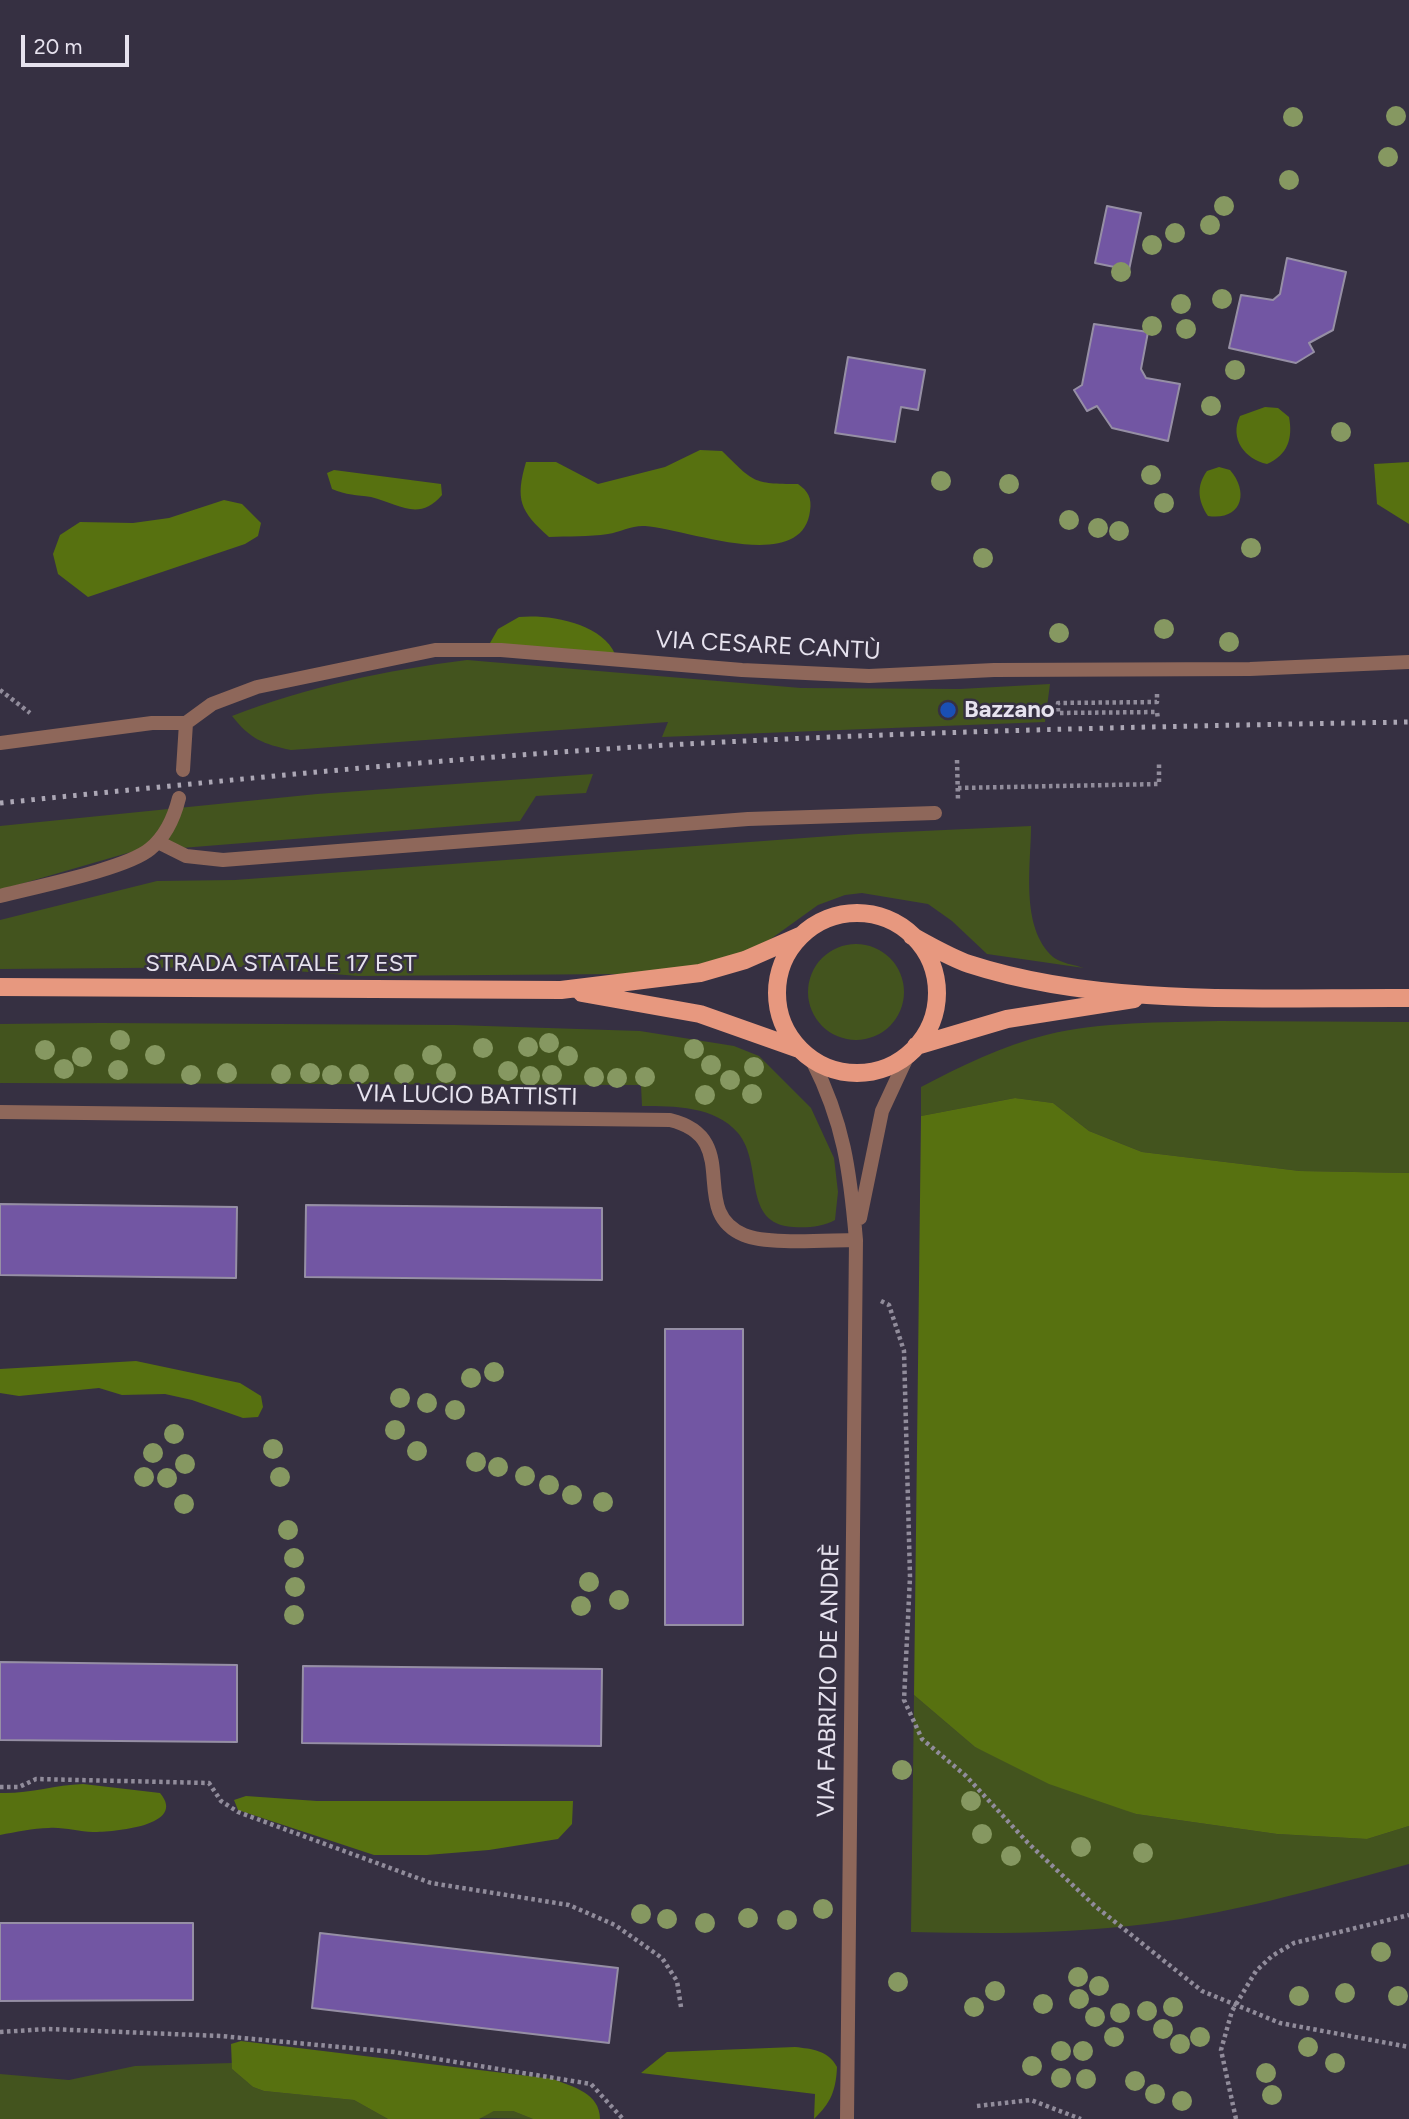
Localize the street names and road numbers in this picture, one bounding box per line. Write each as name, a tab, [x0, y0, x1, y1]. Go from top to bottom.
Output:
street label: VIA CESARE CANTÙ	[655, 626, 881, 666]
street label: STRADA STATALE 17 EST	[145, 950, 417, 978]
street label: VIA LUCIO BATTISTI	[356, 1080, 578, 1112]
street label: VIA FABRIZIO DE ANDRÈ	[812, 1543, 846, 1817]

